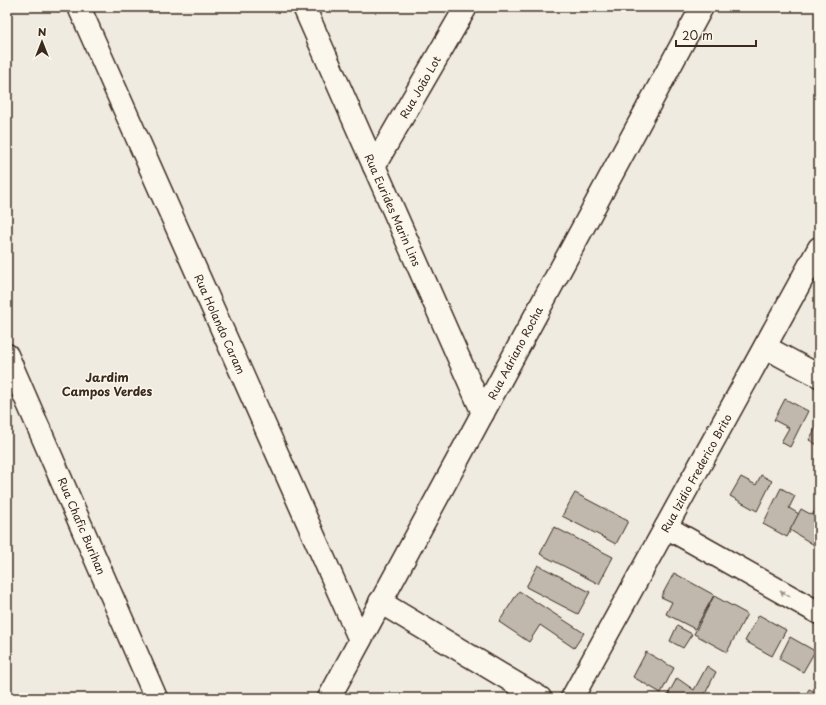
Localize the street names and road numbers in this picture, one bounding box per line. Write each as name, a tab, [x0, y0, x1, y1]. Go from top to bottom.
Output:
street label: Rua João Lot	[395, 52, 445, 121]
street label: Rua Eurides Marin Lins	[361, 151, 425, 269]
street label: Rua Holando Caram	[190, 271, 250, 377]
street label: Rua Adriano Rocha	[483, 303, 547, 403]
street label: Rua Izidio Frederico Brito	[656, 411, 736, 535]
street label: Rua Chafic Burihan	[54, 475, 110, 577]

